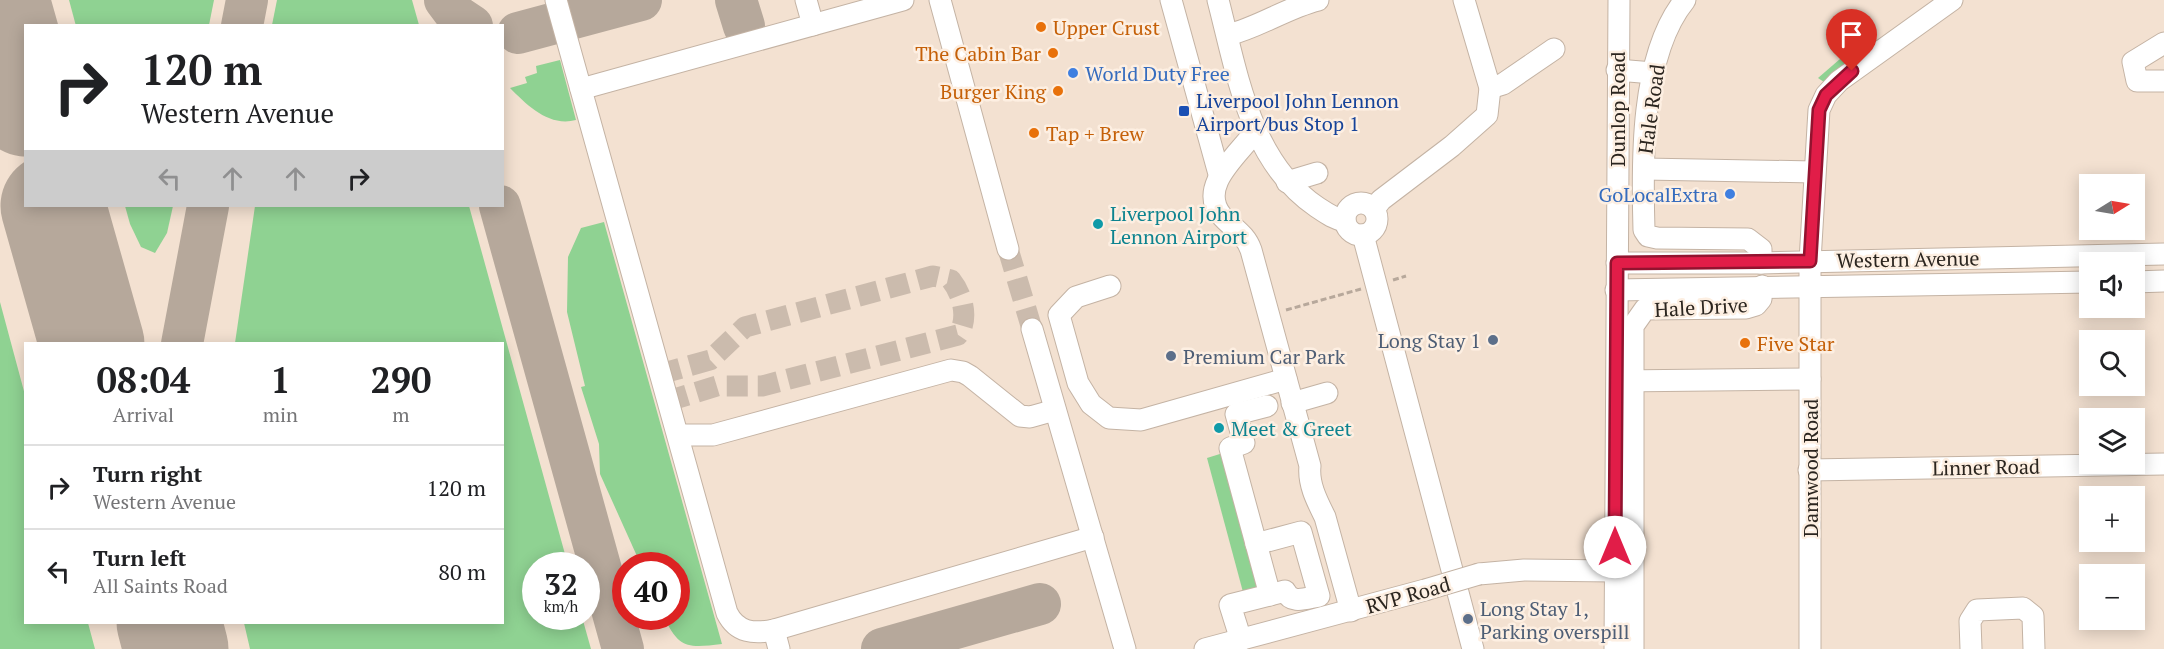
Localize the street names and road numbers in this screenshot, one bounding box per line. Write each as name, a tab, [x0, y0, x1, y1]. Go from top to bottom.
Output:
street label: Dunlop Road	[1604, 51, 1631, 167]
street label: Hale Road	[1631, 62, 1671, 156]
street label: Western Avenue	[1836, 244, 1980, 274]
street label: Hale Drive	[1654, 291, 1748, 323]
street label: Damwood Road	[1797, 399, 1824, 537]
street label: Linner Road	[1932, 453, 2040, 481]
street label: RVP Road	[1363, 570, 1453, 620]

